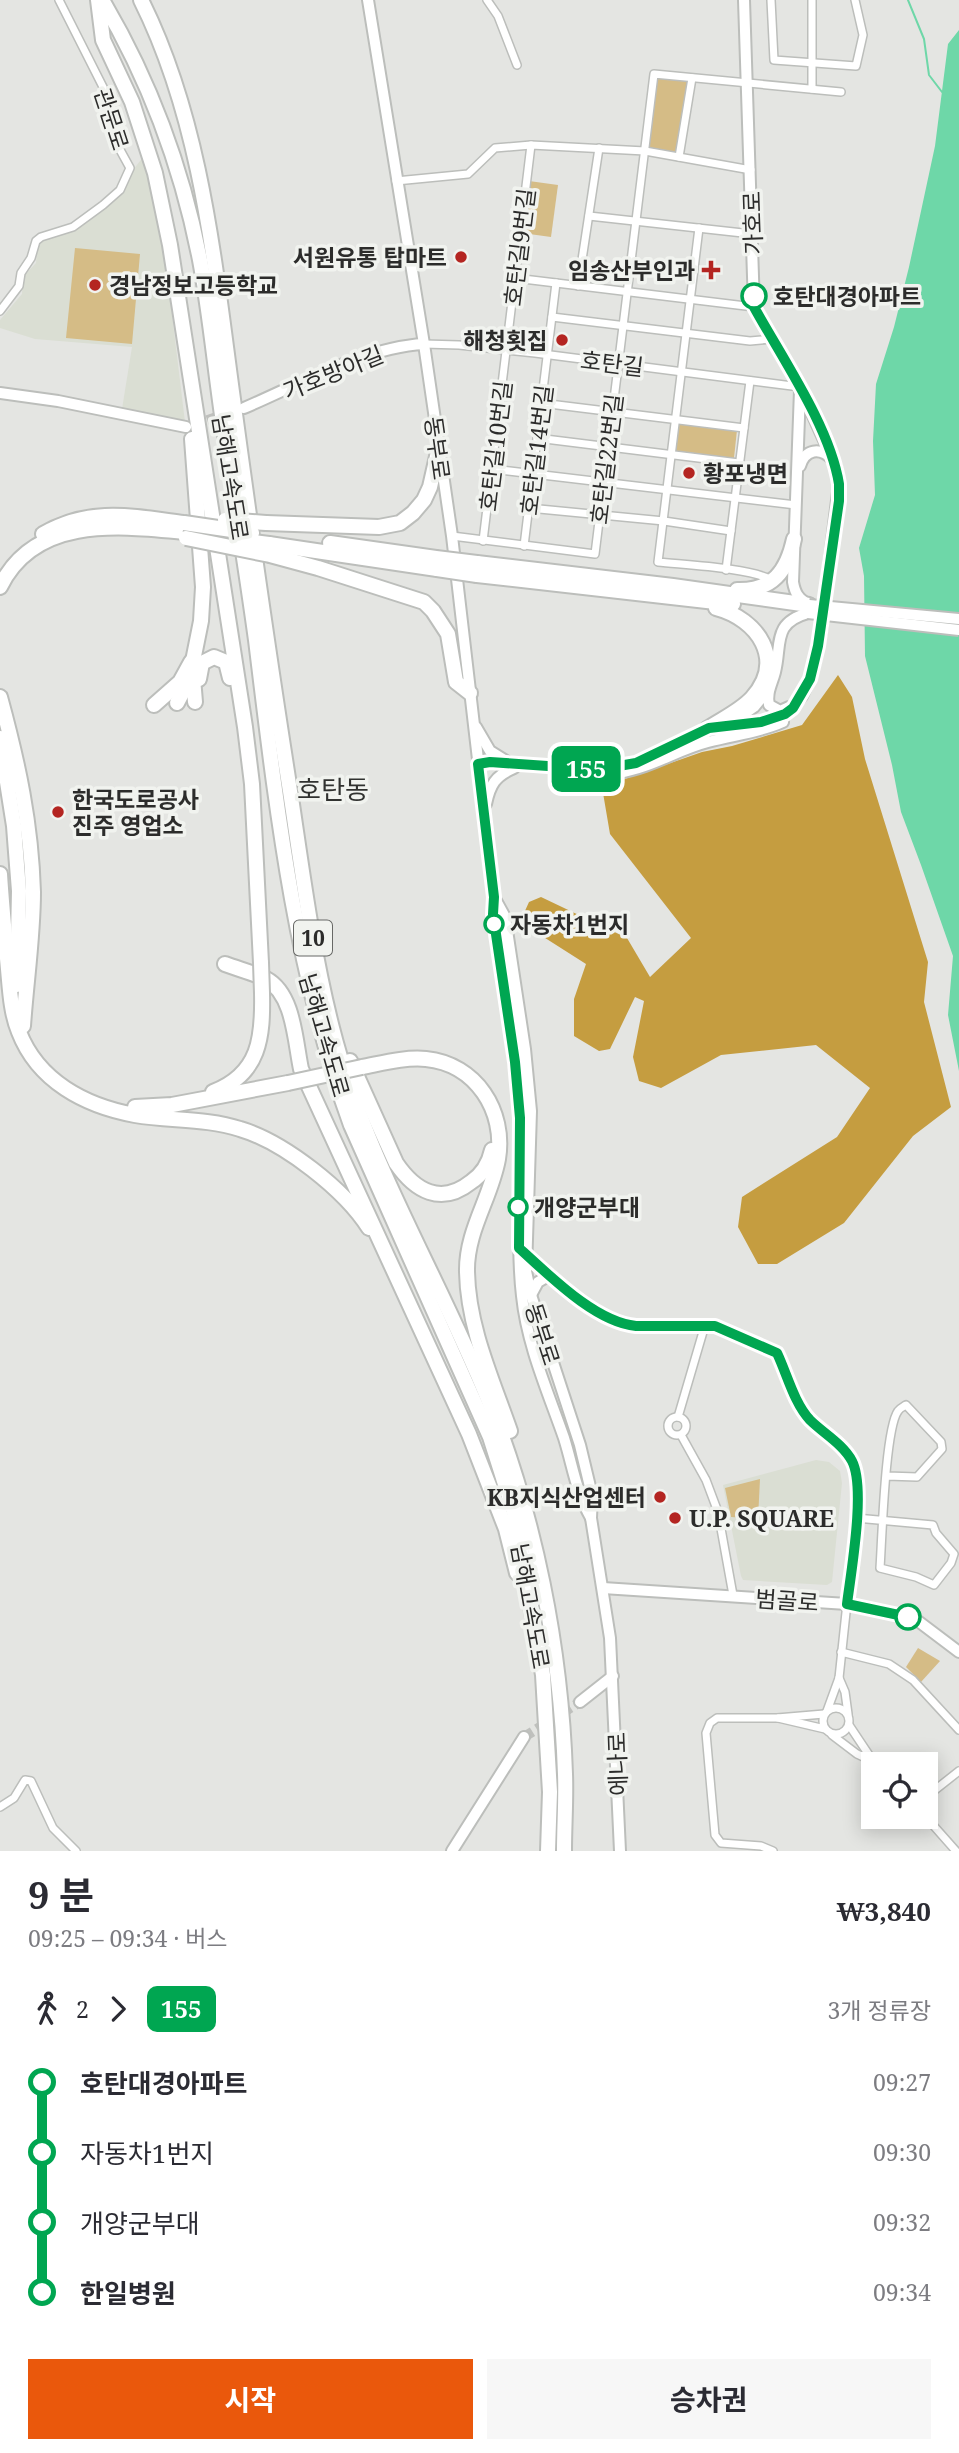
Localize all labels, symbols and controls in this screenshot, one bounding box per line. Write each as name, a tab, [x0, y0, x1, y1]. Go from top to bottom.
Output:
street label: 관문로	[87, 84, 137, 154]
street label: 호탄길9번길	[496, 186, 542, 308]
street label: 가호로	[735, 191, 769, 255]
place label: 서원유통 탑마트	[293, 241, 447, 273]
marker: 서원유통 탑마트	[453, 249, 469, 265]
place label: 임송산부인과	[568, 254, 695, 286]
marker: 임송산부인과	[701, 260, 721, 280]
place label: 경남정보고등학교	[109, 269, 278, 301]
marker: 경남정보고등학교	[87, 277, 103, 293]
place label: 호탄대경아파트	[773, 280, 921, 312]
marker: 호탄대경아파트	[741, 283, 767, 309]
place label: 해청횟집	[463, 324, 548, 356]
marker: 해청횟집	[554, 332, 570, 348]
street label: 가호방아길	[278, 337, 388, 407]
street label: 호탄길	[579, 343, 645, 383]
street label: 호탄길10번길	[471, 379, 519, 513]
street label: 호탄길14번길	[512, 383, 560, 517]
street label: 호탄길22번길	[582, 392, 630, 526]
street label: 남해고속도로	[205, 412, 257, 542]
street label: 동부로	[418, 414, 458, 482]
place label: 황포냉면	[703, 457, 788, 489]
marker: 황포냉면	[681, 465, 697, 481]
line badge: 155	[546, 746, 626, 792]
text: 155	[566, 752, 606, 785]
district label: 호탄동	[297, 771, 369, 807]
place label: 한국도로공사 진주 영업소	[72, 783, 199, 841]
marker: 한국도로공사 진주 영업소	[50, 804, 66, 820]
place label: 자동차1번지	[510, 908, 629, 940]
marker: 자동차1번지	[484, 914, 504, 934]
road number: 10	[294, 920, 332, 956]
street label: 남해고속도로	[292, 970, 358, 1100]
place label: 개양군부대	[534, 1191, 640, 1223]
marker: 개양군부대	[508, 1197, 528, 1217]
street label: 동부로	[518, 1299, 568, 1369]
place label: KB지식산업센터	[487, 1481, 646, 1513]
marker: KB지식산업센터	[652, 1489, 668, 1505]
place label: U.P. SQUARE	[689, 1502, 834, 1534]
marker: U.P. SQUARE	[667, 1510, 683, 1526]
street label: 남해고속도로	[504, 1541, 558, 1671]
street label: 범골로	[754, 1582, 820, 1618]
unlabelled marker	[895, 1604, 921, 1630]
street label: 에나로	[600, 1732, 634, 1796]
map controls	[861, 1752, 938, 1829]
button: locate	[861, 1752, 938, 1829]
text: 9 분	[28, 1868, 94, 1920]
text: ₩3,840	[837, 1893, 931, 1929]
text: 09:25 – 09:34 · 버스	[28, 1922, 228, 1954]
icon: walk	[28, 1990, 66, 2028]
icon: forward	[99, 1990, 137, 2028]
text: 155	[161, 1992, 202, 2025]
text: 2	[76, 1993, 89, 2025]
text: 3개 정류장	[828, 1994, 931, 2026]
text: 호탄대경아파트	[80, 2065, 247, 2101]
text: 09:27	[873, 2066, 931, 2098]
text: 자동차1번지	[80, 2135, 214, 2171]
text: 09:30	[873, 2136, 931, 2168]
text: 개양군부대	[80, 2205, 200, 2241]
text: 09:32	[873, 2206, 931, 2238]
text: 한일병원	[80, 2275, 176, 2311]
text: 09:34	[873, 2276, 931, 2308]
button: 시작	[28, 2359, 473, 2439]
button: 승차권	[487, 2359, 931, 2439]

